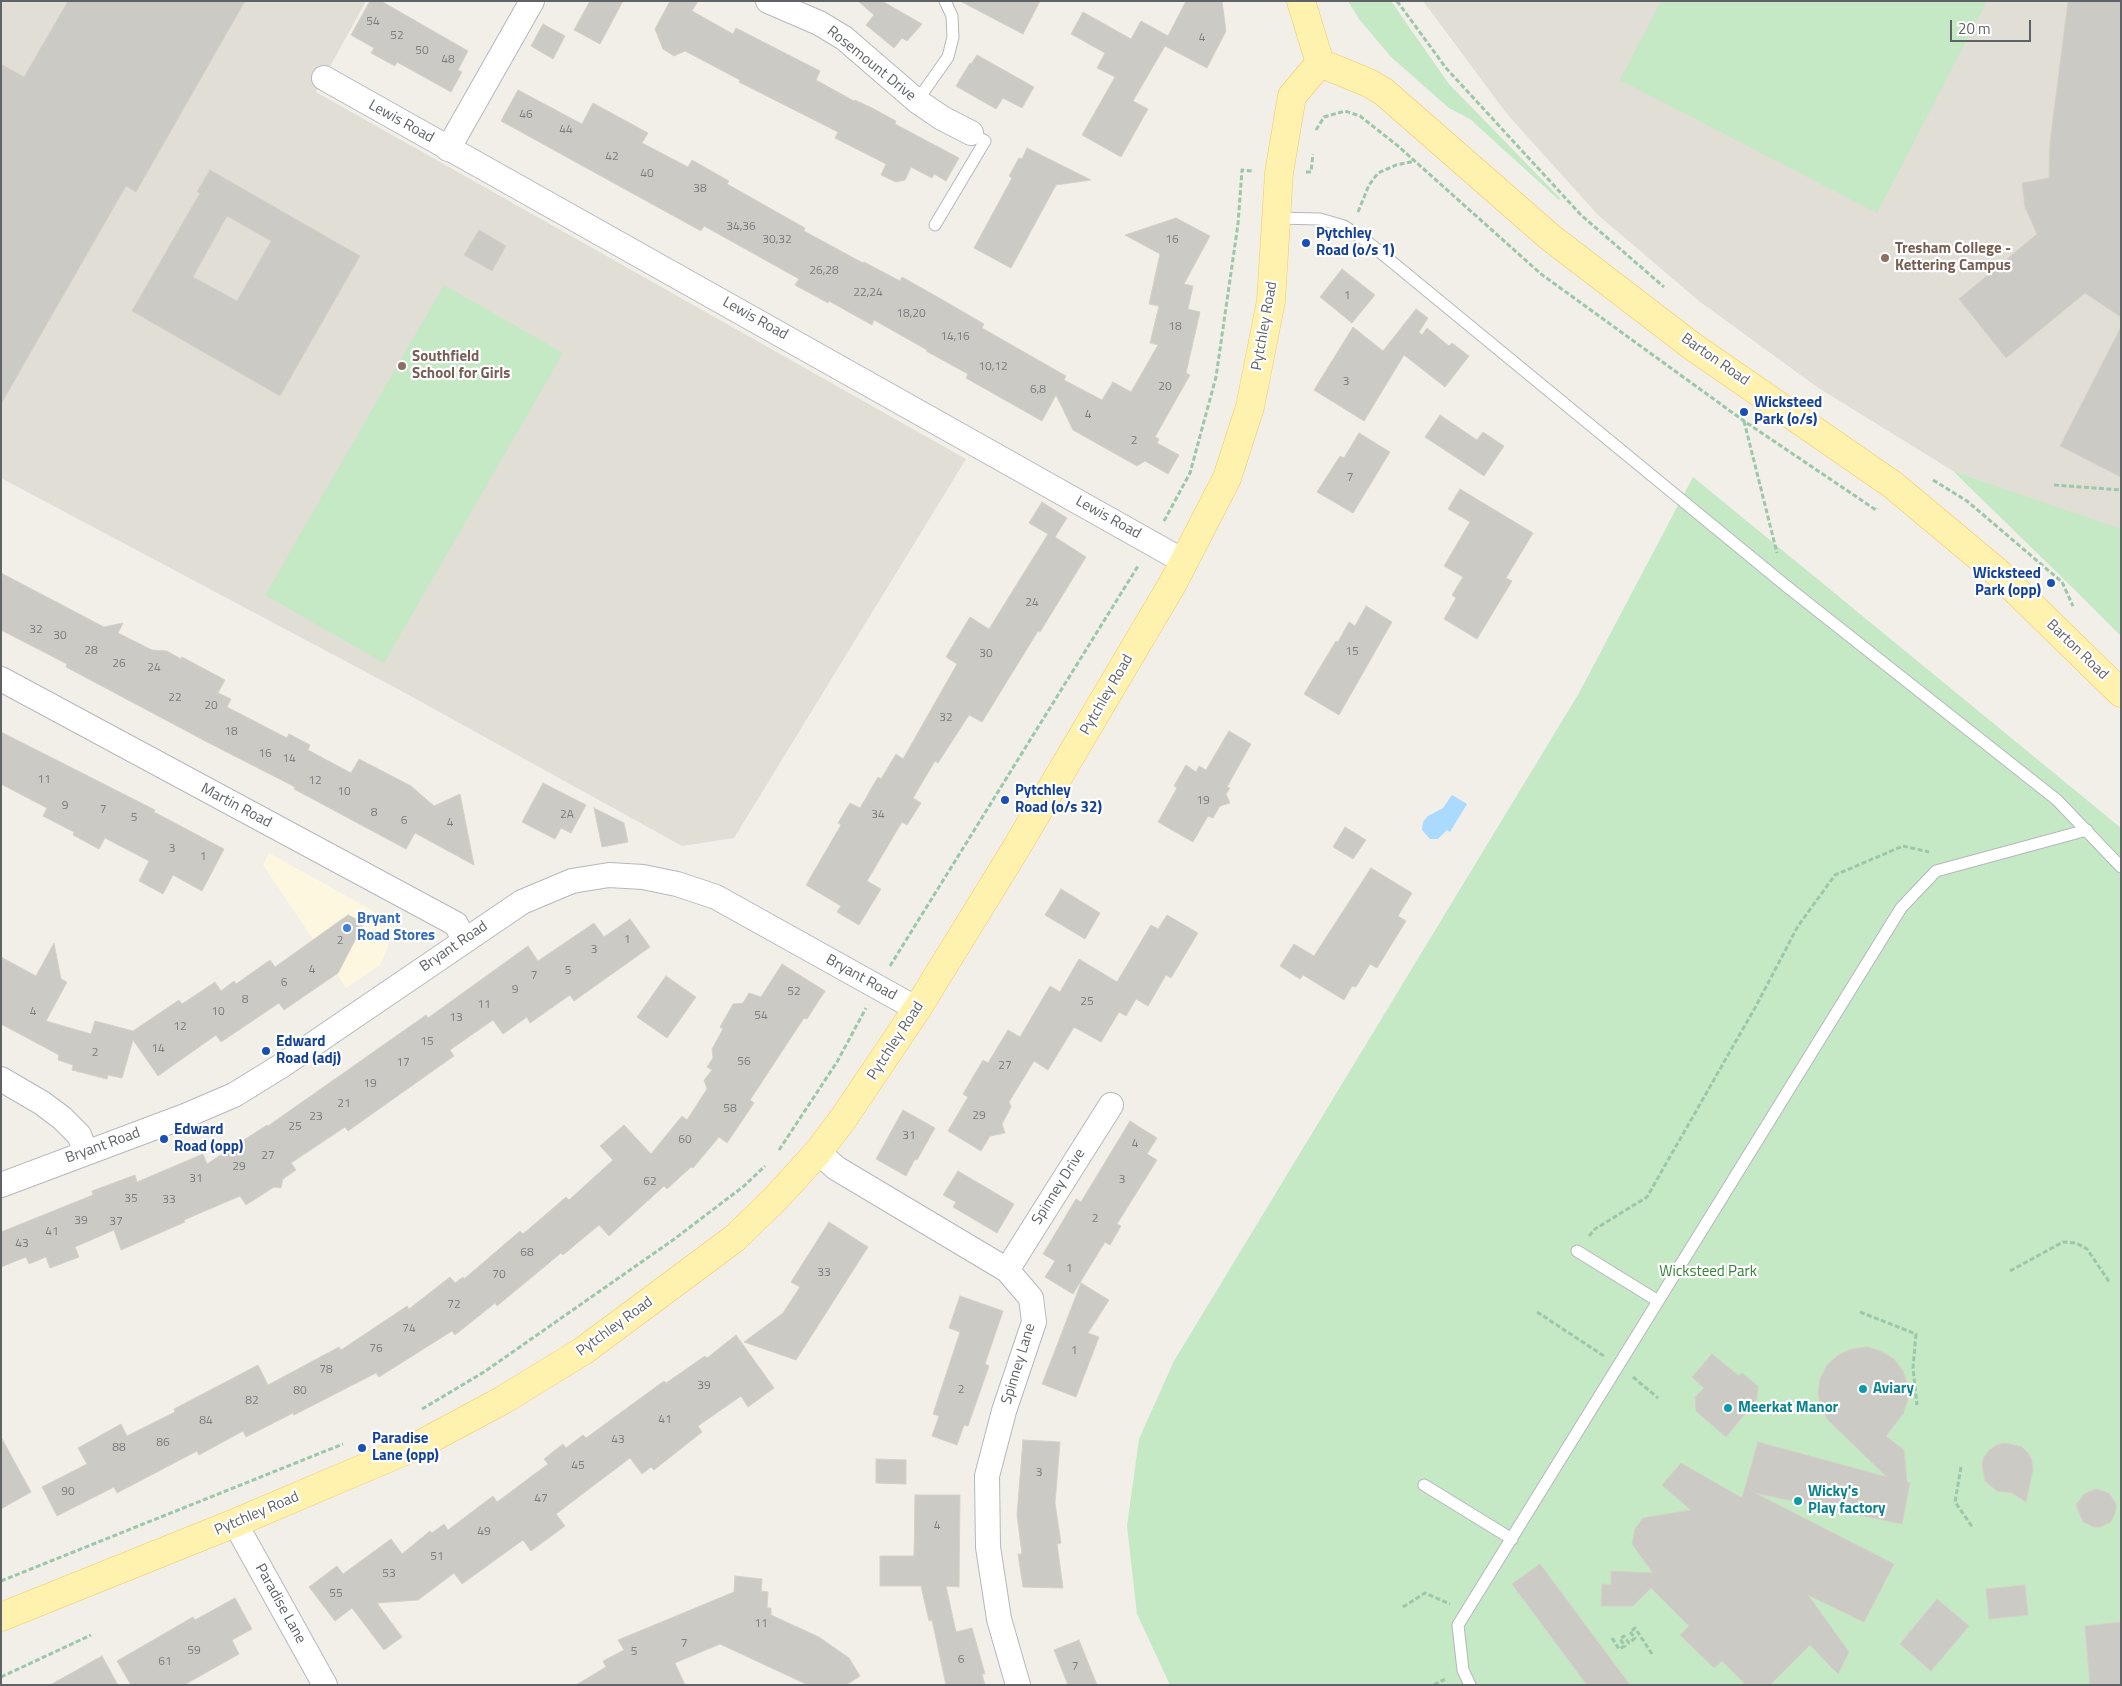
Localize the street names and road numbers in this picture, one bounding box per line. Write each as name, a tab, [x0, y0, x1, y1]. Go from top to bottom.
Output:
street label: Rosemount Drive	[823, 23, 919, 105]
street label: Lewis Road	[365, 97, 437, 147]
street label: Pytchley Road	[1248, 280, 1282, 372]
street label: Lewis Road	[719, 294, 791, 344]
street label: Barton Road	[1677, 330, 1753, 390]
street label: Lewis Road	[1072, 493, 1144, 543]
street label: Barton Road	[2042, 616, 2112, 684]
street label: Pytchley Road	[1077, 652, 1137, 738]
street label: Martin Road	[197, 780, 275, 832]
street label: Bryant Road	[417, 918, 491, 976]
street label: Bryant Road	[822, 951, 900, 1005]
street label: Pytchley Road	[864, 998, 928, 1084]
street label: Bryant Road	[63, 1124, 143, 1168]
street label: Spinney Drive	[1029, 1146, 1089, 1228]
street label: Pytchley Road	[573, 1293, 657, 1361]
street label: Spinney Lane	[998, 1321, 1040, 1407]
street label: Pytchley Road	[212, 1488, 302, 1540]
street label: Paradise Lane	[251, 1561, 309, 1647]

